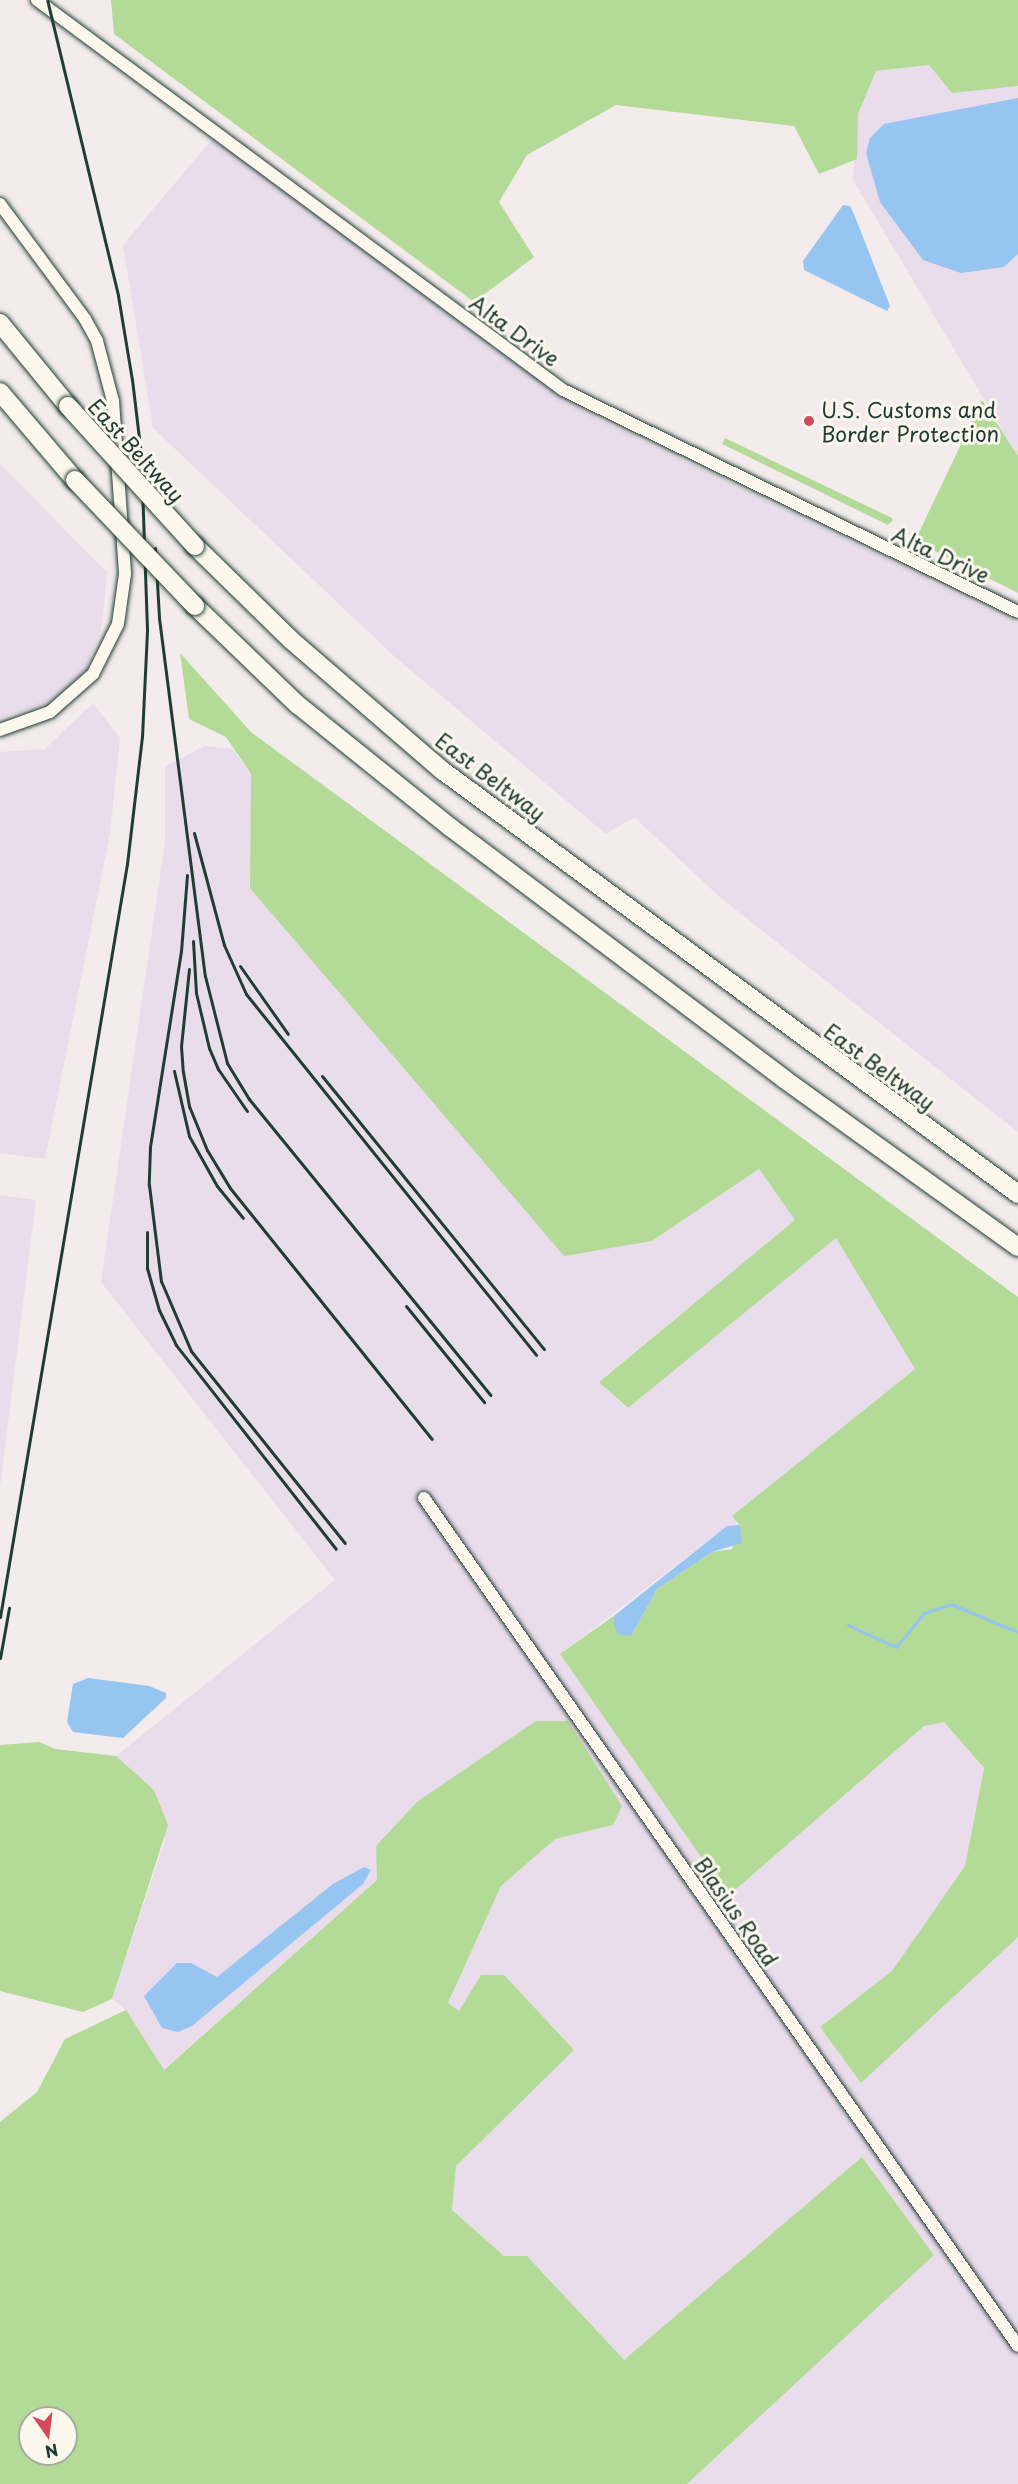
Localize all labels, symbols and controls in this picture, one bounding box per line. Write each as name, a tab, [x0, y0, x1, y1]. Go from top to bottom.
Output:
street label: Alta Drive	[465, 289, 565, 371]
street label: East Beltway	[84, 393, 190, 507]
place label: U.S. Customs and Border Protection	[821, 396, 999, 446]
marker: U.S. Customs and Border Protection	[802, 414, 816, 428]
street label: Alta Drive	[888, 520, 994, 588]
street label: East Beltway	[431, 727, 551, 825]
street label: East Beltway	[820, 1017, 940, 1115]
street label: Blasius Road	[690, 1851, 784, 1971]
north arrow	[18, 2406, 78, 2466]
text: N	[43, 2438, 61, 2465]

